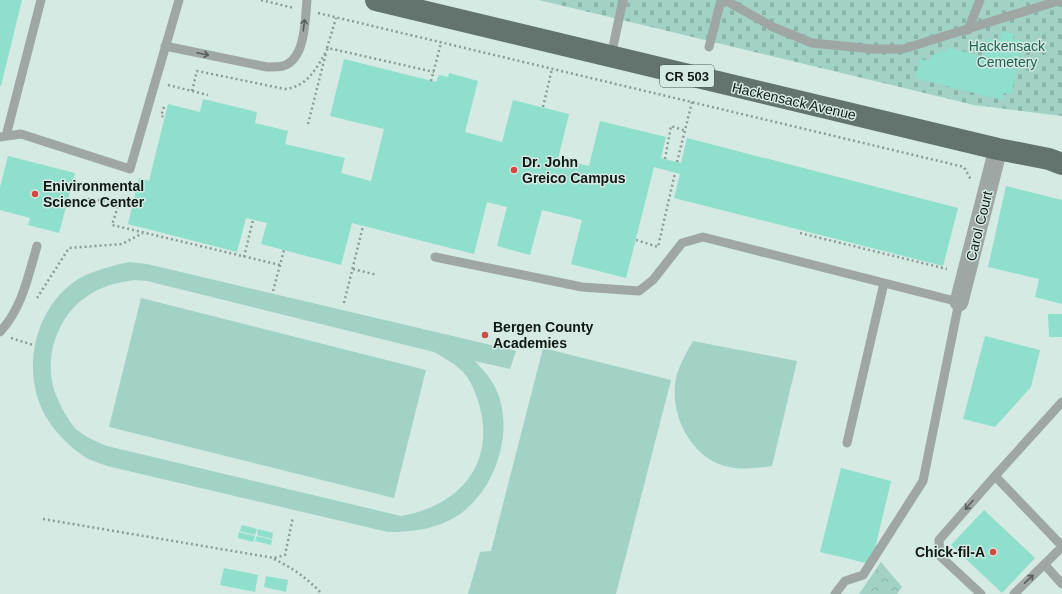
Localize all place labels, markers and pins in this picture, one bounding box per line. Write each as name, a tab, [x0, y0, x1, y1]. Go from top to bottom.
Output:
place label: Dr. John Greico Campus	[522, 154, 626, 186]
marker: Dr. John Greico Campus	[509, 165, 519, 175]
place label: Enivironmental Science Center	[43, 178, 145, 210]
marker: Enivironmental Science Center	[30, 189, 40, 199]
place label: Bergen County Academies	[493, 319, 594, 351]
marker: Bergen County Academies	[480, 330, 490, 340]
place label: Chick-fil-A	[915, 544, 985, 560]
marker: Chick-fil-A	[988, 547, 998, 557]

